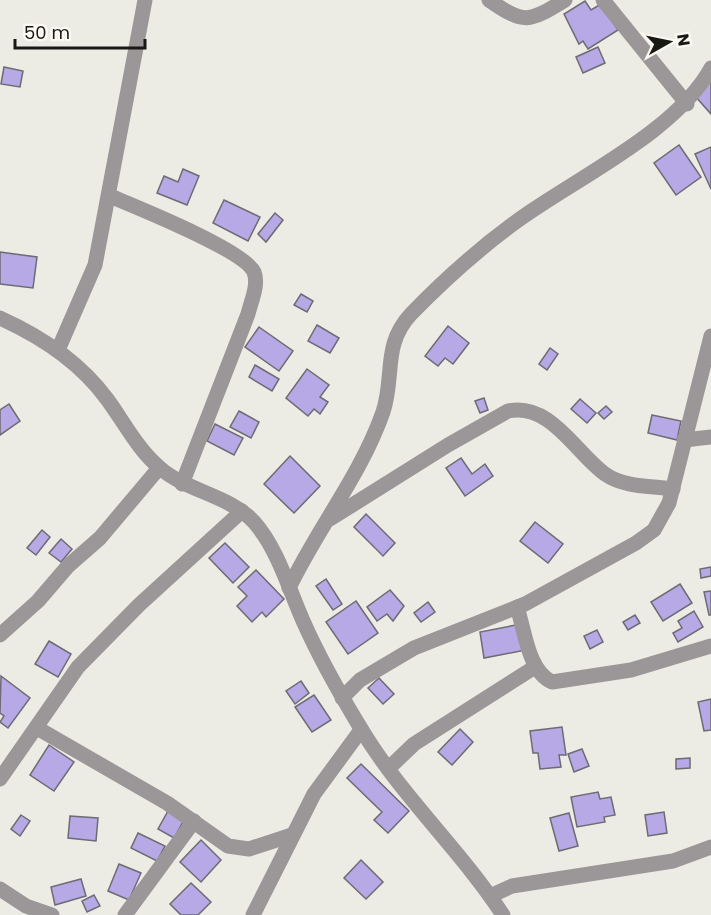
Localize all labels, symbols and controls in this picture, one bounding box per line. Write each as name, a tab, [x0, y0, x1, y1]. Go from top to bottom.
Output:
scale bar	[15, 12, 146, 50]
north arrow	[639, 12, 699, 72]
text: 50 m	[24, 20, 70, 45]
text: N	[671, 32, 696, 47]

